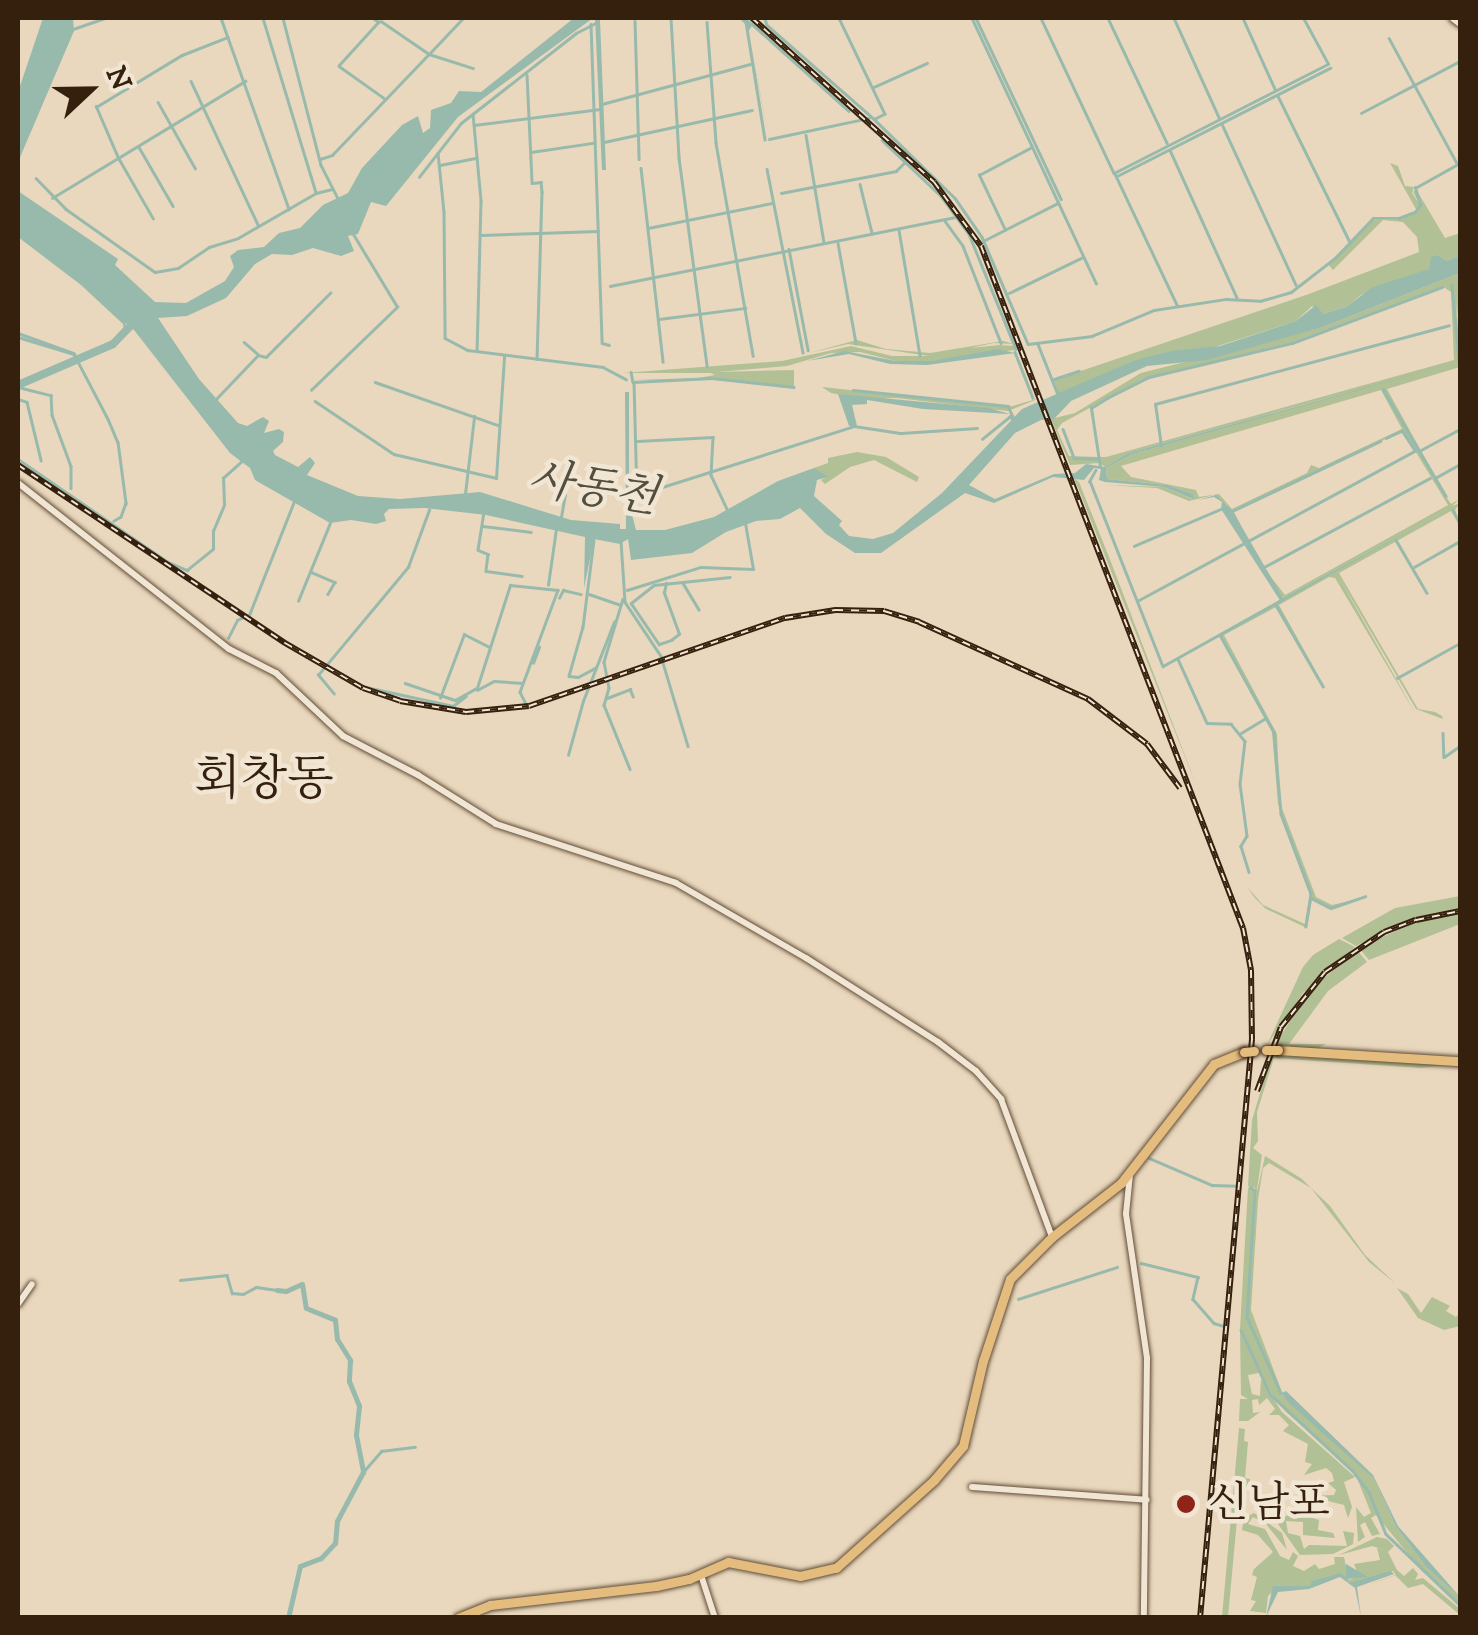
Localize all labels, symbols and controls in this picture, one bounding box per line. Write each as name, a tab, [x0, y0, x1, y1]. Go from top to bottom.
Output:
north arrow	[40, 40, 140, 140]
text: N	[98, 61, 139, 96]
water label: 사동천	[524, 453, 662, 527]
district label: 회창동	[194, 752, 334, 810]
place label: 신남포	[1208, 1479, 1330, 1529]
marker: 신남포	[1173, 1491, 1199, 1517]

